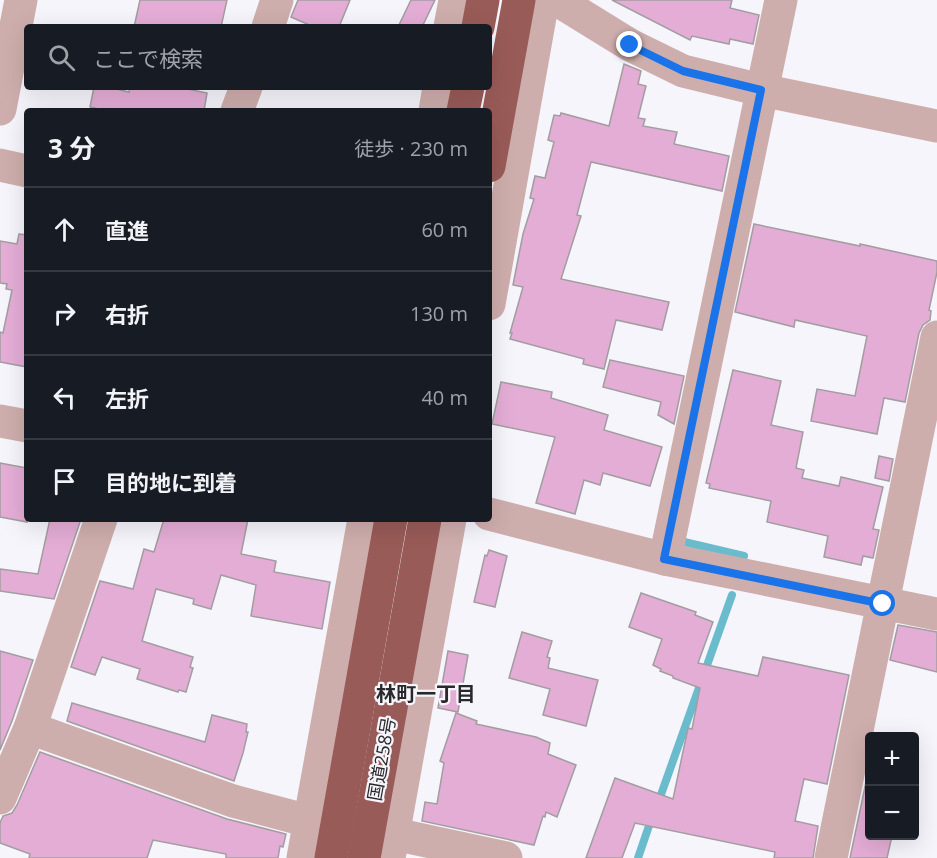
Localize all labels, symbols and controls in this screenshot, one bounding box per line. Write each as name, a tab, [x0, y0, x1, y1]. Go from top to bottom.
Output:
search box	[24, 24, 492, 90]
route end	[616, 31, 642, 57]
icon: search	[45, 41, 78, 74]
text: ここで検索	[93, 43, 203, 73]
text: 3 分	[48, 130, 96, 166]
text: 徒歩 · 230 m	[354, 135, 468, 162]
icon: ahead	[48, 213, 81, 246]
text: 直進	[105, 215, 149, 245]
text: 60 m	[421, 216, 468, 243]
icon: right	[48, 297, 81, 330]
text: 右折	[105, 299, 149, 329]
text: 130 m	[410, 300, 468, 327]
icon: left	[48, 381, 81, 414]
text: 左折	[105, 383, 149, 413]
text: 40 m	[421, 384, 468, 411]
icon: arrive	[48, 465, 81, 498]
text: 目的地に到着	[105, 467, 237, 497]
route start	[869, 590, 895, 616]
district label: 林町一丁目	[376, 680, 476, 707]
street label: 国道258号	[362, 715, 400, 803]
map controls	[865, 732, 919, 840]
button: +	[865, 732, 919, 786]
button: −	[865, 786, 919, 840]

